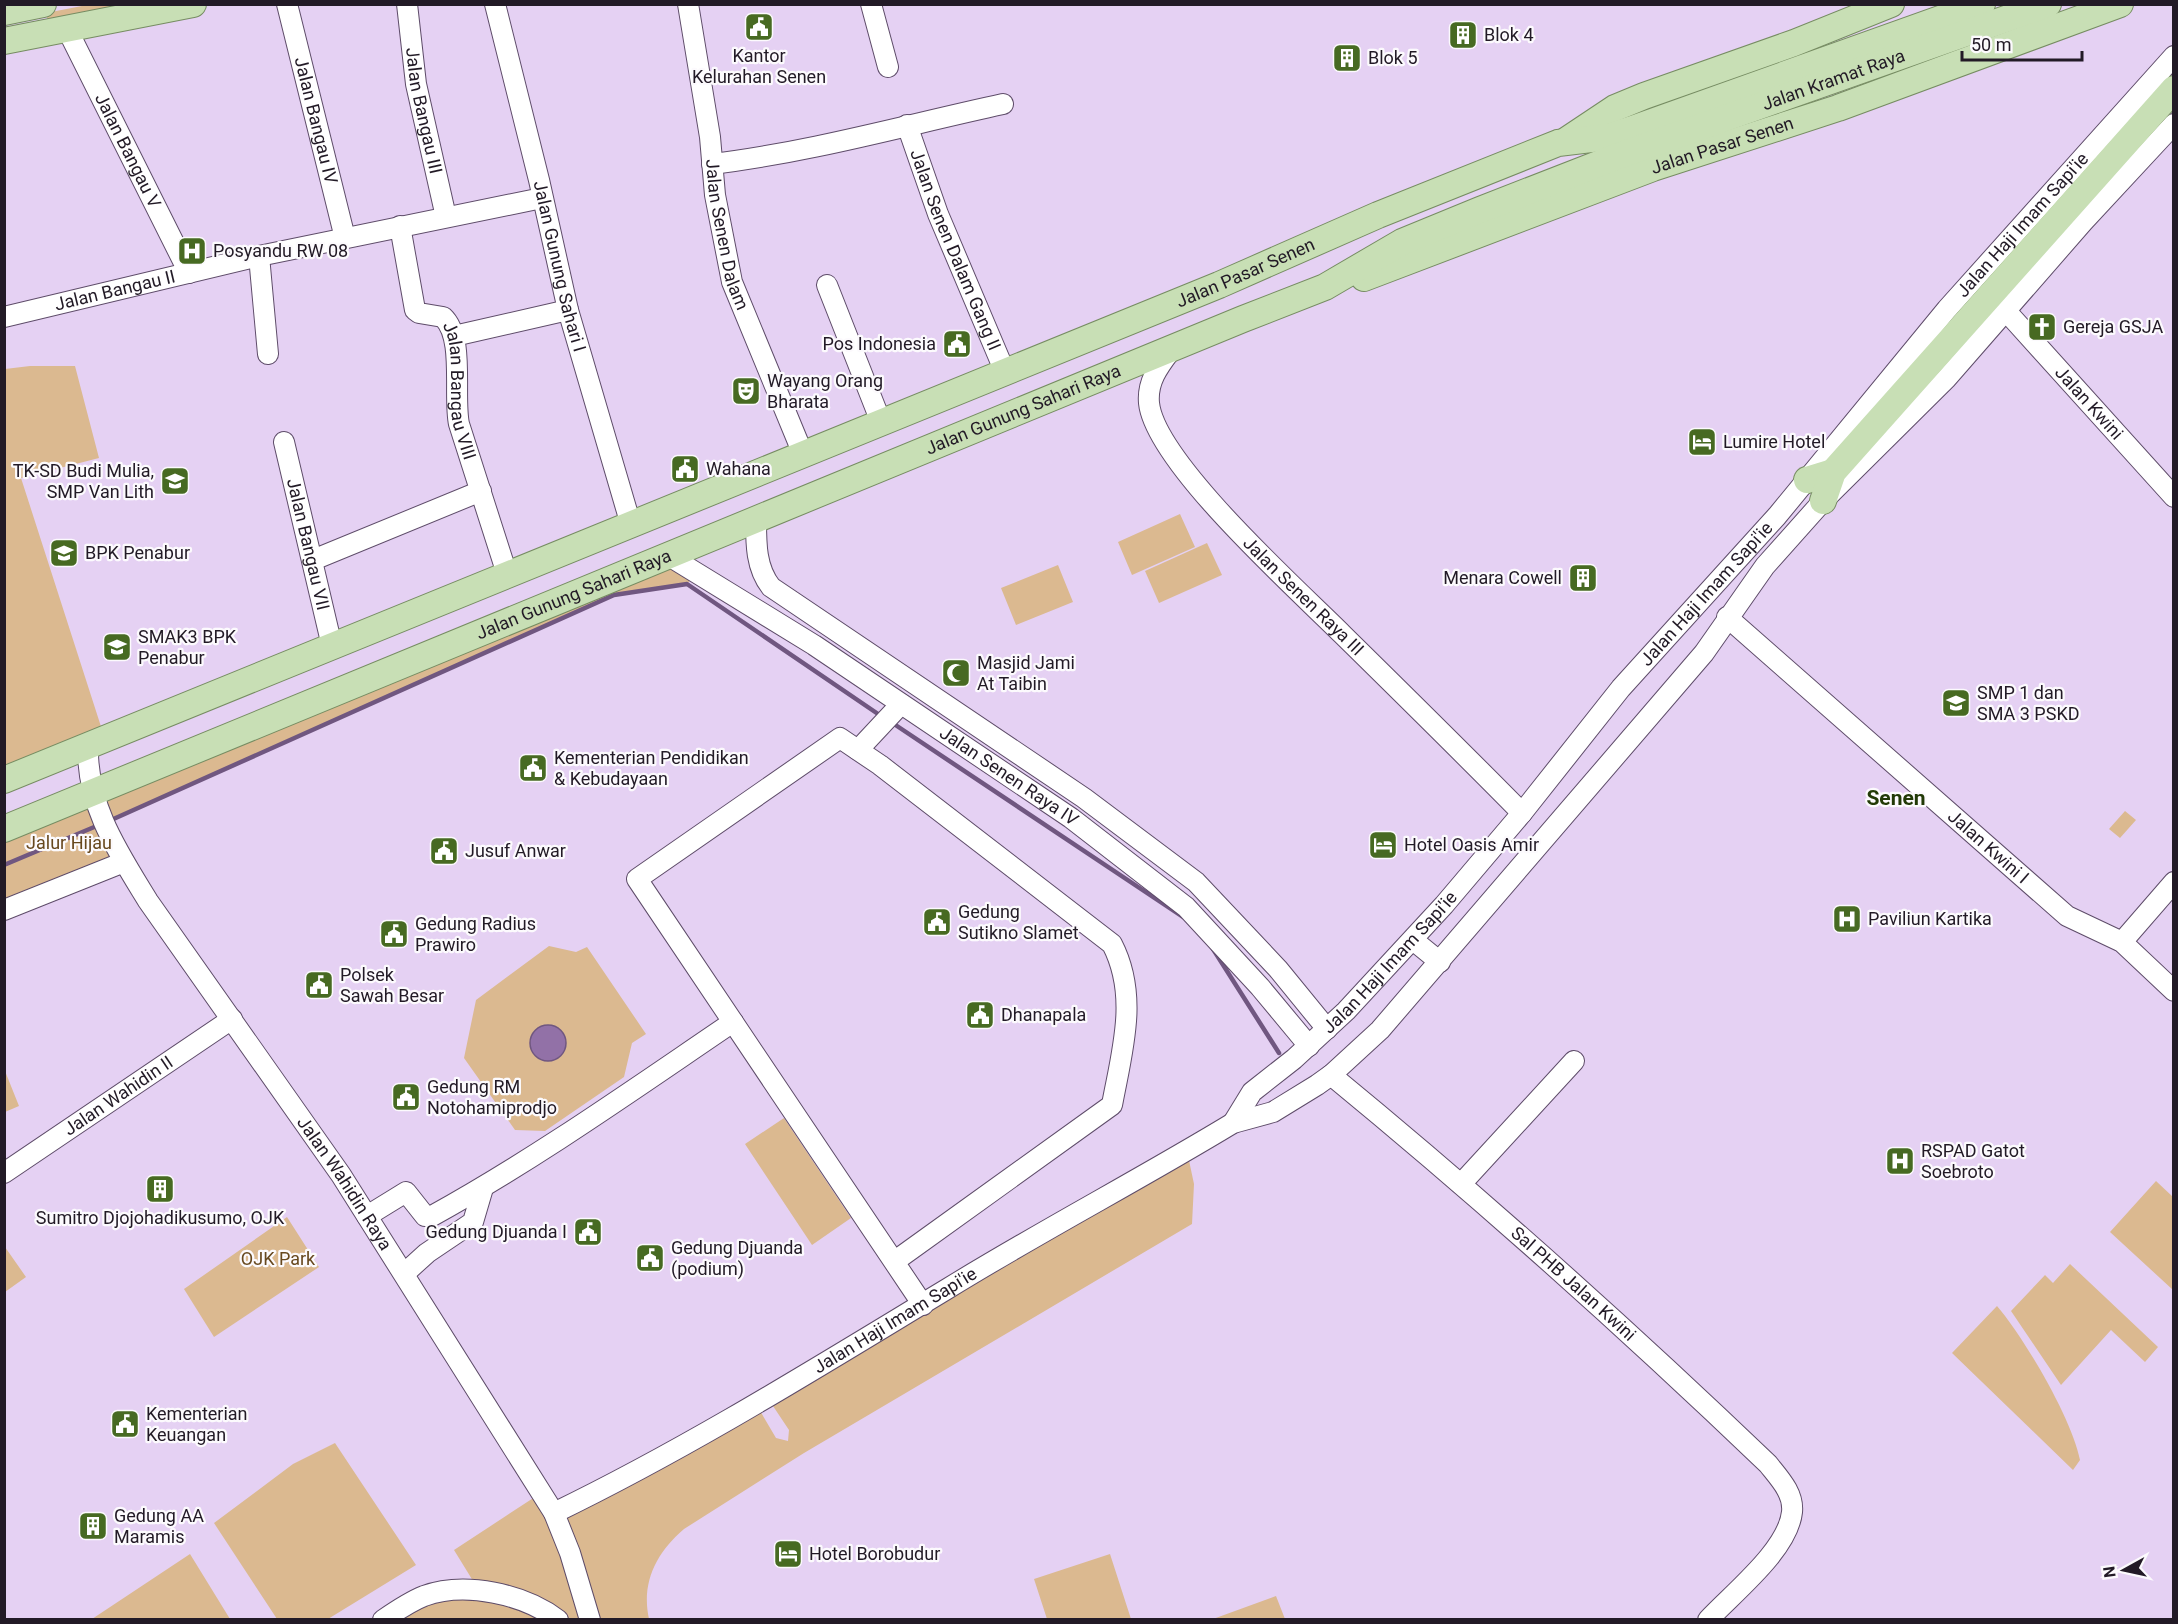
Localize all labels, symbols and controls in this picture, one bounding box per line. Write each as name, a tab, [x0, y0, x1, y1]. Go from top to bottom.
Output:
public building icon: Kantor Kelurahan Senen	[743, 11, 775, 43]
building icon: Blok 4	[1447, 19, 1479, 51]
place label: Blok 4	[1484, 24, 1534, 45]
scale bar	[1962, 24, 2082, 62]
text: 50 m	[1971, 34, 2011, 55]
building icon: Blok 5	[1331, 42, 1363, 74]
place label: Kantor Kelurahan Senen	[692, 45, 826, 87]
street label: Jalan Kramat Raya	[1759, 45, 1907, 114]
street label: Jalan Bangau III	[402, 46, 447, 176]
place label: Blok 5	[1368, 47, 1418, 68]
street label: Jalan Bangau IV	[291, 55, 342, 186]
street label: Jalan Bangau V	[91, 90, 166, 212]
street label: Jalan Pasar Senen	[1648, 112, 1796, 178]
street label: Jalan Senen Dalam Gang II	[906, 146, 1006, 353]
street label: Jalan Haji Imam Sapi'ie	[1952, 148, 2092, 301]
street label: Jalan Senen Dalam	[702, 158, 753, 313]
street label: Jalan Gunung Sahari I	[529, 179, 591, 354]
street label: Jalan Pasar Senen	[1173, 233, 1318, 311]
hospital icon: Posyandu RW 08	[176, 235, 208, 267]
place label: Posyandu RW 08	[213, 240, 348, 261]
street label: Jalan Bangau II	[52, 265, 177, 315]
church icon: Gereja GSJA	[2026, 311, 2058, 343]
place label: Gereja GSJA	[2063, 316, 2164, 337]
street label: Jalan Bangau VIII	[439, 318, 481, 462]
public building icon: Pos Indonesia	[941, 328, 973, 360]
place label: Pos Indonesia	[823, 333, 936, 354]
street label: Jalan Gunung Sahari Raya	[922, 360, 1124, 459]
street label: Jalan Kwini	[2051, 362, 2128, 444]
place label: Wayang Orang Bharata	[767, 370, 883, 412]
theatre icon: Wayang Orang Bharata	[730, 375, 762, 407]
hotel icon: Lumire Hotel	[1686, 426, 1718, 458]
place label: Lumire Hotel	[1723, 431, 1825, 452]
public building icon: Wahana	[669, 453, 701, 485]
place label: Wahana	[706, 458, 771, 479]
place label: TK-SD Budi Mulia, SMP Van Lith	[13, 460, 154, 502]
school or university icon: TK-SD Budi Mulia, SMP Van Lith	[159, 465, 191, 497]
street label: Jalan Bangau VII	[283, 476, 334, 612]
street label: Jalan Haji Imam Sapi'ie	[1635, 517, 1777, 670]
street label: Jalan Senen Raya III	[1239, 532, 1368, 659]
school or university icon: BPK Penabur	[48, 537, 80, 569]
place label: BPK Penabur	[85, 542, 190, 563]
street label: Jalan Gunung Sahari Raya	[473, 545, 674, 644]
building icon: Menara Cowell	[1567, 562, 1599, 594]
place label: Menara Cowell	[1443, 567, 1562, 588]
place label: SMAK3 BPK Penabur	[138, 626, 237, 668]
school or university icon: SMAK3 BPK Penabur	[101, 631, 133, 663]
place label: Masjid Jami At Taibin	[977, 652, 1075, 694]
mosque icon: Masjid Jami At Taibin	[940, 657, 972, 689]
place label: SMP 1 dan SMA 3 PSKD	[1977, 682, 2080, 724]
school or university icon: SMP 1 dan SMA 3 PSKD	[1940, 687, 1972, 719]
street label: Jalan Senen Raya IV	[936, 722, 1083, 830]
place label: Kementerian Pendidikan & Kebudayaan	[554, 747, 749, 789]
public building icon: Kementerian Pendidikan & Kebudayaan	[517, 752, 549, 784]
district label: Senen	[1866, 786, 1926, 810]
street label: Jalan Kwini I	[1944, 805, 2033, 888]
hotel icon: Hotel Oasis Amir	[1367, 829, 1399, 861]
park label: Jalur Hijau	[26, 832, 112, 853]
place label: Hotel Oasis Amir	[1404, 834, 1539, 855]
public building icon: Jusuf Anwar	[428, 835, 460, 867]
place label: Jusuf Anwar	[465, 840, 566, 861]
street label: Jalan Haji Imam Sapi'ie	[1318, 887, 1461, 1037]
place label: Gedung Sutikno Slamet	[958, 901, 1079, 943]
hospital icon: Paviliun Kartika	[1831, 903, 1863, 935]
public building icon: Gedung Sutikno Slamet	[921, 906, 953, 938]
place label: Paviliun Kartika	[1868, 908, 1992, 929]
place label: Gedung Radius Prawiro	[415, 913, 536, 955]
public building icon: Gedung Radius Prawiro	[378, 918, 410, 950]
place label: Polsek Sawah Besar	[340, 964, 444, 1006]
public building icon: Polsek Sawah Besar	[303, 969, 335, 1001]
public building icon: Dhanapala	[964, 999, 996, 1031]
place label: Dhanapala	[1001, 1004, 1086, 1025]
street label: Jalan Wahidin II	[60, 1051, 177, 1140]
place label: Gedung RM Notohamiprodjo	[427, 1076, 557, 1118]
public building icon: Gedung RM Notohamiprodjo	[390, 1081, 422, 1113]
street label: Jalan Wahidin Raya	[293, 1112, 397, 1254]
place label: RSPAD Gatot Soebroto	[1921, 1140, 2025, 1182]
hospital icon: RSPAD Gatot Soebroto	[1884, 1145, 1916, 1177]
building icon: Sumitro Djojohadikusumo, OJK	[144, 1173, 176, 1205]
place label: Sumitro Djojohadikusumo, OJK	[36, 1207, 285, 1228]
public building icon: Gedung Djuanda I	[572, 1216, 604, 1248]
place label: Gedung Djuanda I	[426, 1221, 567, 1242]
street label: Sal PHB Jalan Kwini	[1507, 1222, 1641, 1345]
place label: Gedung Djuanda (podium)	[671, 1237, 803, 1280]
public building icon: Gedung Djuanda (podium)	[634, 1242, 666, 1274]
park label: OJK Park	[241, 1248, 316, 1269]
street label: Jalan Haji Imam Sapi'ie	[810, 1262, 980, 1377]
place label: Kementerian Keuangan	[146, 1403, 248, 1445]
public building icon: Kementerian Keuangan	[109, 1408, 141, 1440]
place label: Gedung AA Maramis	[114, 1505, 204, 1547]
building icon: Gedung AA Maramis	[77, 1510, 109, 1542]
hotel icon: Hotel Borobudur	[772, 1538, 804, 1570]
north arrow	[2094, 1540, 2154, 1600]
place label: Hotel Borobudur	[809, 1543, 940, 1564]
text: N	[2099, 1565, 2120, 1579]

